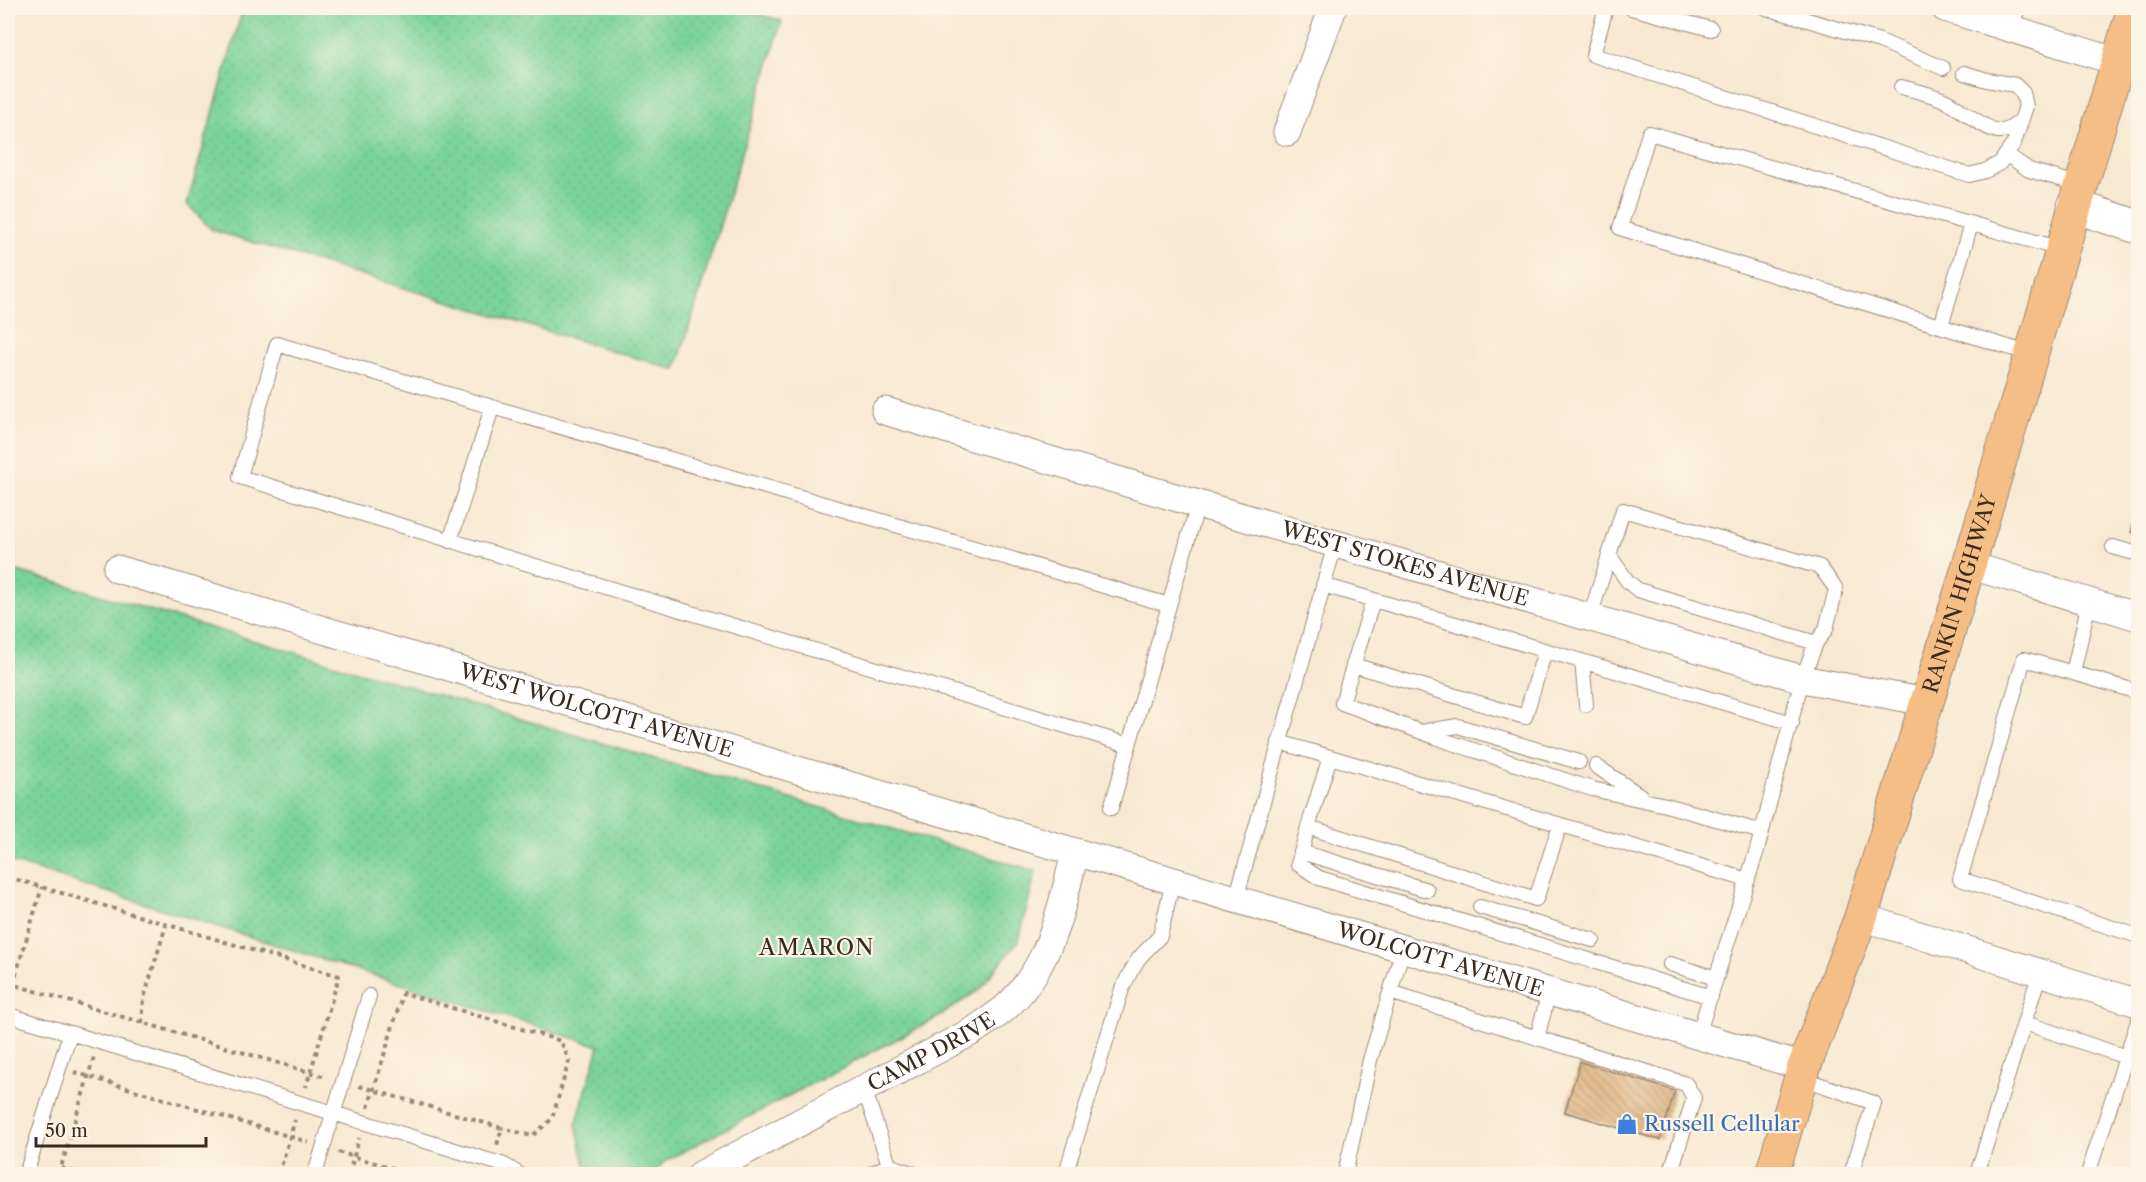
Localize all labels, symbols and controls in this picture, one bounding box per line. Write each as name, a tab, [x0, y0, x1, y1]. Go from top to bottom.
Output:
street label: RANKIN HIGHWAY	[1917, 490, 2002, 696]
street label: WEST STOKES AVENUE	[1278, 516, 1532, 611]
street label: WEST WOLCOTT AVENUE	[456, 658, 737, 762]
street label: WOLCOTT AVENUE	[1333, 917, 1547, 1002]
district label: AMARON	[758, 934, 875, 961]
street label: CAMP DRIVE	[863, 1006, 1000, 1096]
scale bar	[36, 1110, 206, 1148]
place label: Russell Cellular	[1644, 1111, 1800, 1136]
shop icon: Russell Cellular	[1615, 1112, 1639, 1136]
text: 50 m	[45, 1120, 88, 1142]

